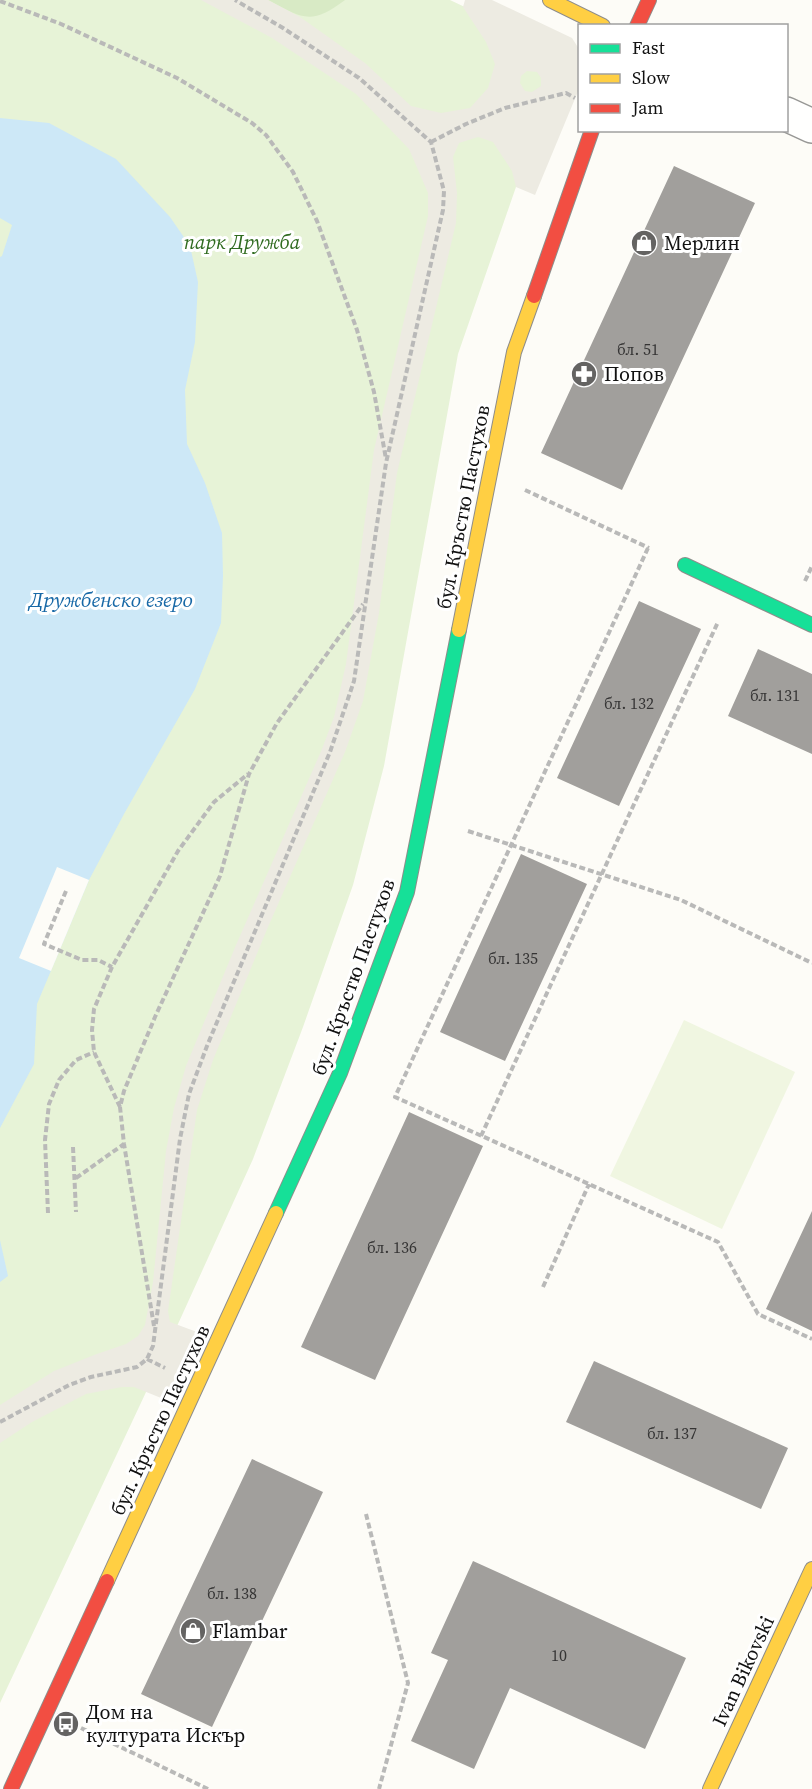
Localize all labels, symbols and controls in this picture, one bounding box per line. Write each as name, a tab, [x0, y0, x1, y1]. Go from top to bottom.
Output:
legend	[578, 24, 788, 132]
text: Fast	[632, 35, 665, 60]
text: Slow	[632, 65, 670, 90]
text: Jam	[631, 95, 664, 120]
park label: парк Дружба	[184, 228, 301, 256]
shop icon: Мерлин	[629, 228, 659, 258]
place label: Мерлин	[664, 229, 740, 257]
house number: бл. 51	[617, 338, 659, 360]
pharmacy icon: Попов	[569, 359, 599, 389]
place label: Попов	[604, 360, 664, 388]
street label: бул. Кръстю Пастухов	[429, 403, 497, 611]
water label: Дружбенско езеро	[27, 585, 193, 614]
house number: бл. 131	[750, 684, 800, 706]
house number: бл. 132	[604, 692, 654, 714]
street label: бул. Кръстю Пастухов	[304, 875, 402, 1079]
house number: бл. 135	[488, 947, 538, 969]
house number: бл. 136	[367, 1236, 417, 1258]
street label: бул. Кръстю Пастухов	[104, 1320, 216, 1520]
house number: бл. 137	[647, 1422, 697, 1444]
house number: бл. 138	[207, 1582, 257, 1604]
street label: Ivan Bikovski	[705, 1611, 781, 1731]
shop icon: Flambar	[178, 1616, 208, 1646]
place label: Flambar	[212, 1617, 288, 1645]
house number: 10	[551, 1644, 567, 1666]
place label: Дом на културата Искър	[86, 1698, 245, 1749]
bus stop icon: Дом на културата Искър	[51, 1709, 81, 1739]

